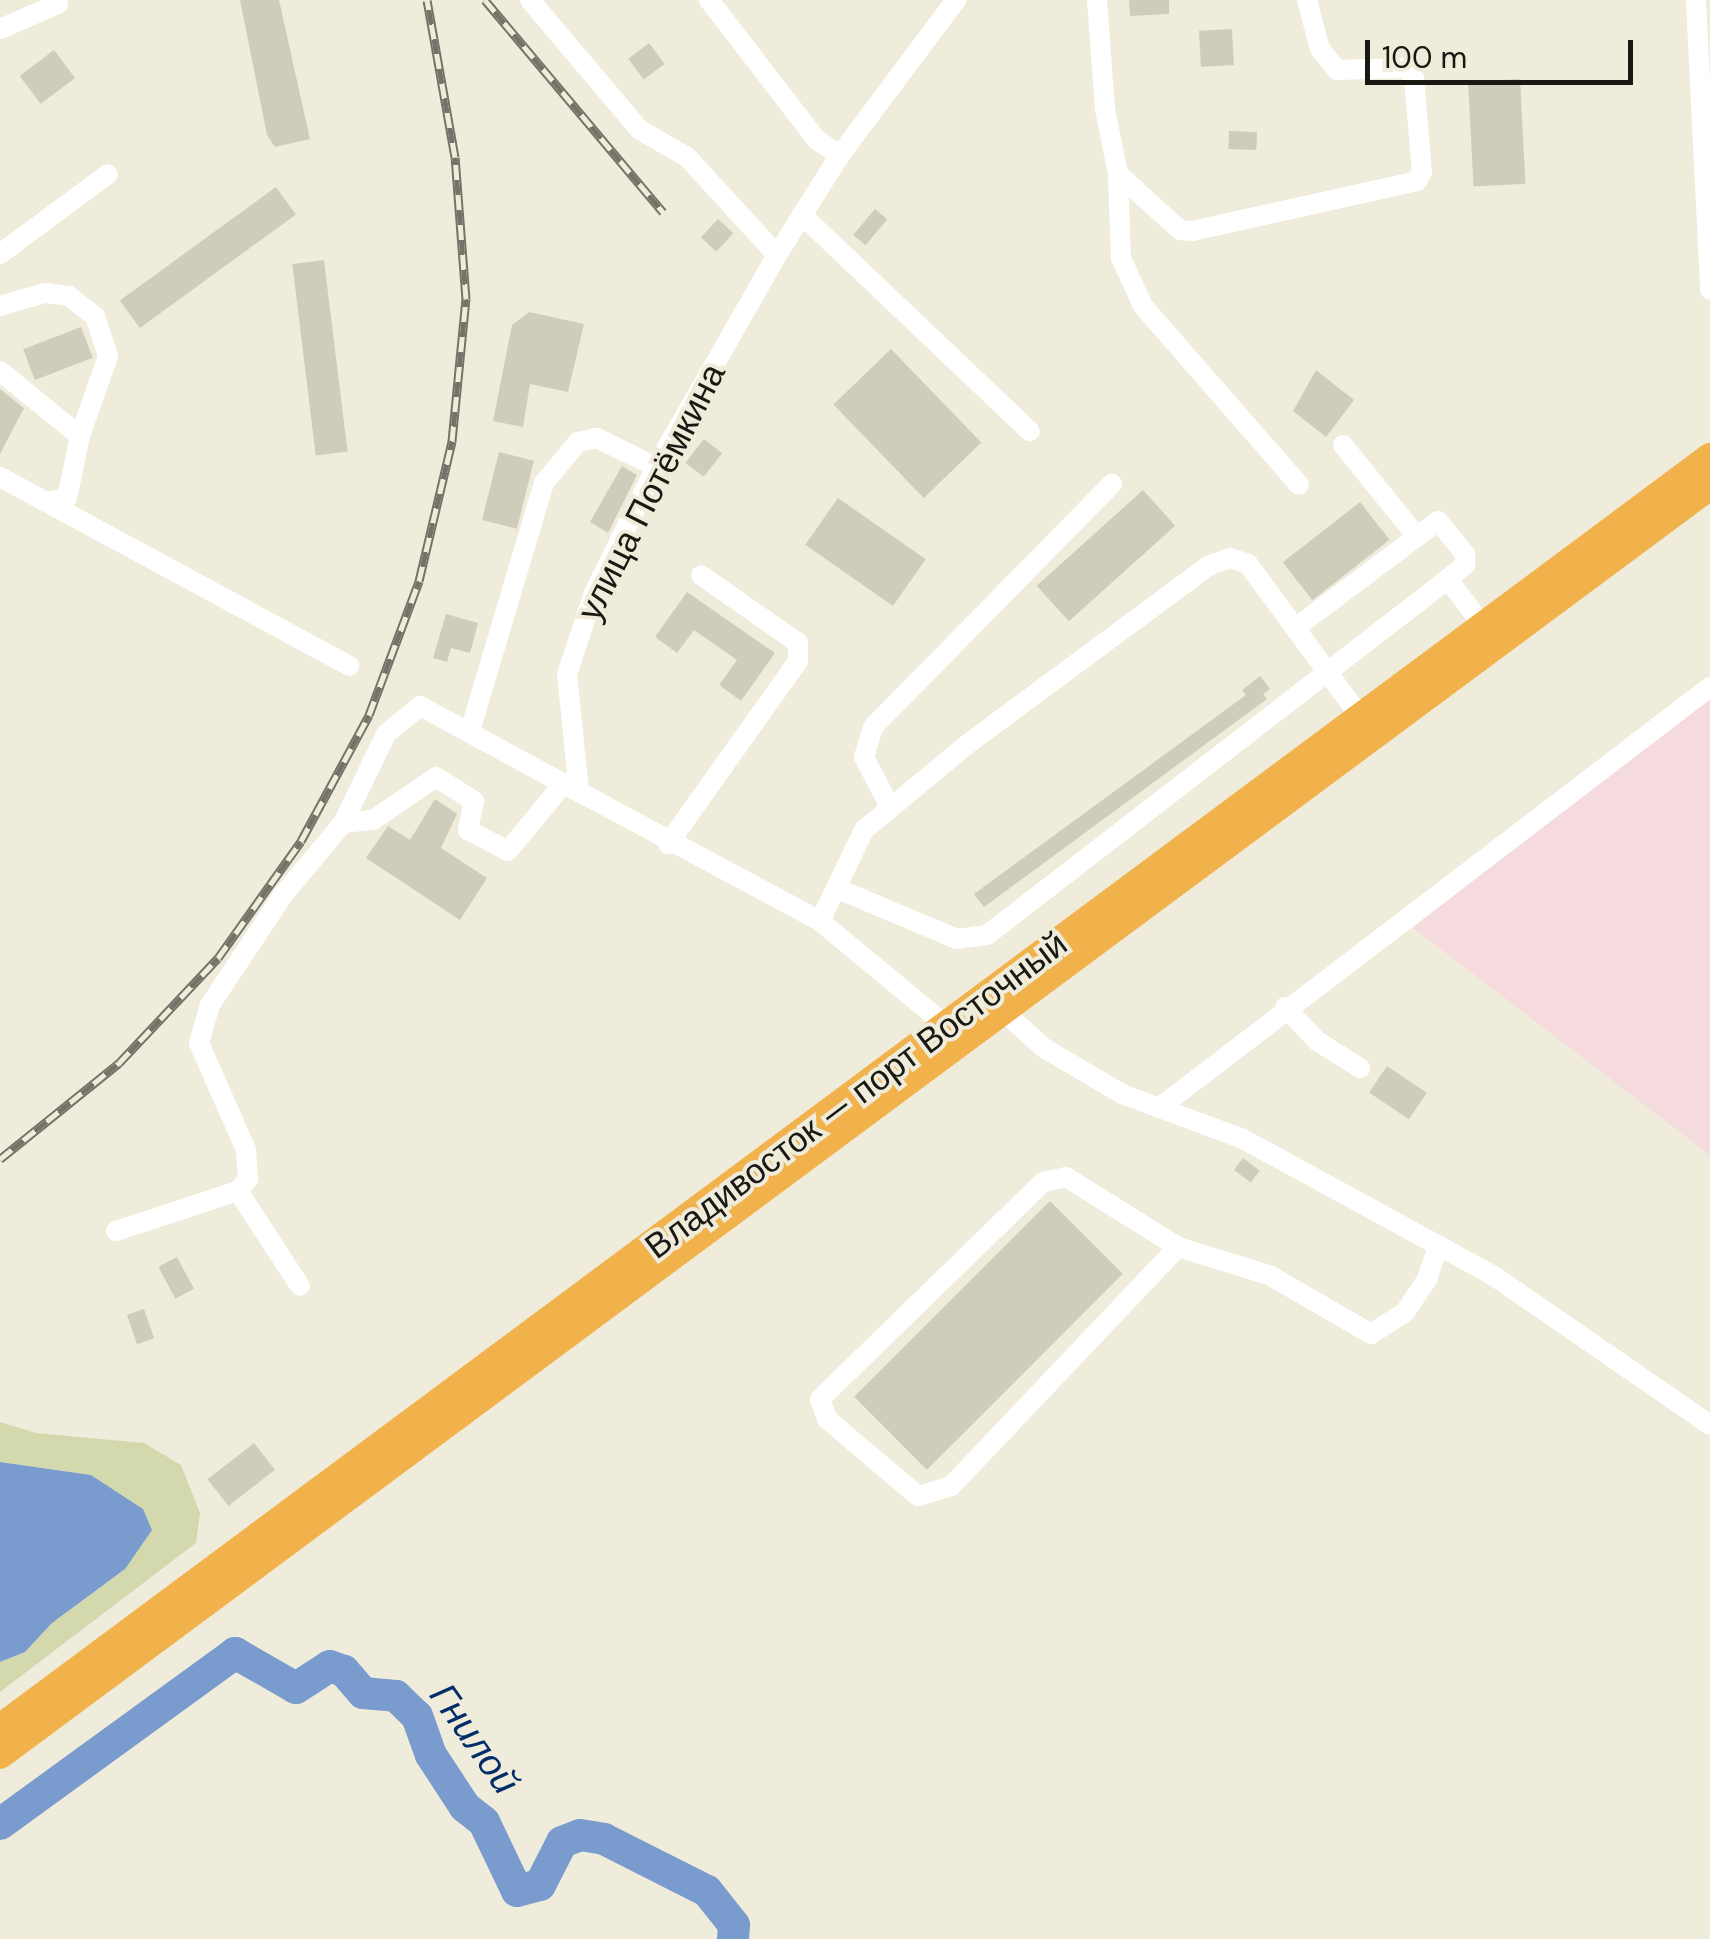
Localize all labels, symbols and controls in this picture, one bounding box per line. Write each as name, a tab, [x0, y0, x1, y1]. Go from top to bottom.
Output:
scale bar	[1370, 20, 1638, 82]
text: 100 m	[1382, 38, 1467, 77]
street label: улица Потёмкина	[568, 357, 734, 627]
street label: Владивосток — порт Восточный	[637, 923, 1075, 1267]
water label: Гнилой	[420, 1675, 528, 1803]

